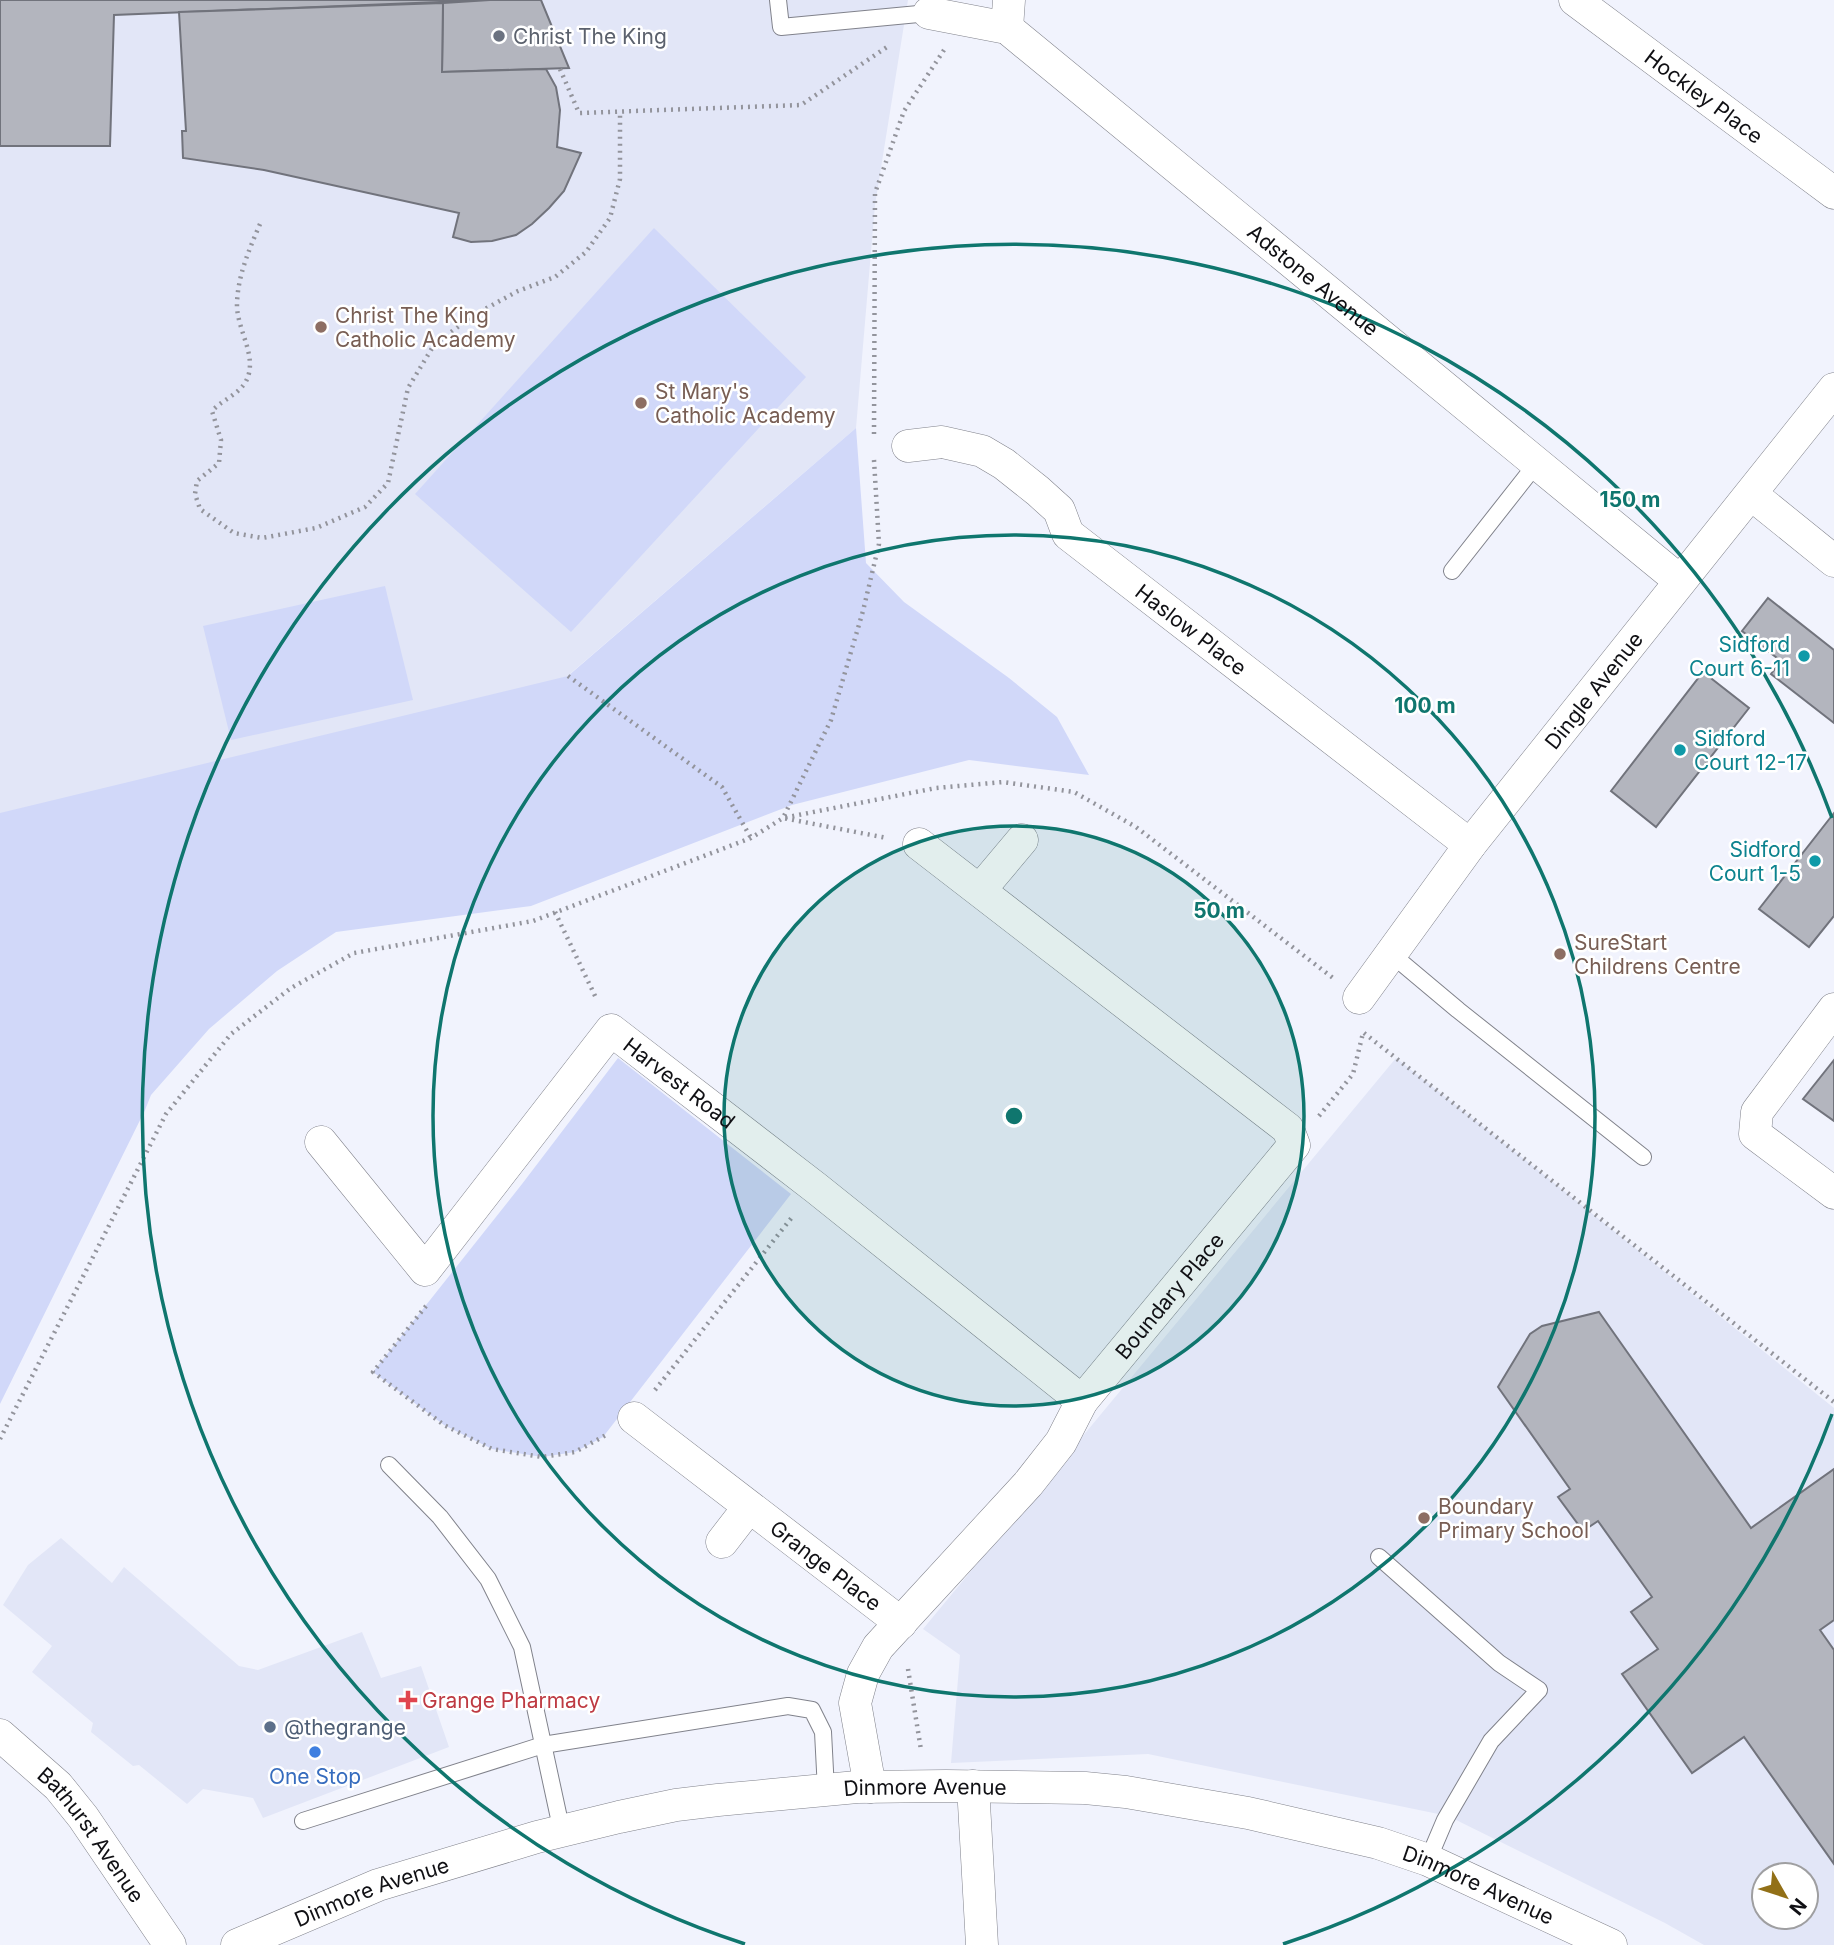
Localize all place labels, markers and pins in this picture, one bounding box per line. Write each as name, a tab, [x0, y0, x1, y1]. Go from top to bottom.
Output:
place label: Christ The King	[513, 24, 667, 49]
marker: Christ The King	[491, 28, 507, 44]
place label: Christ The King Catholic Academy	[335, 303, 516, 352]
marker: Christ The King Catholic Academy	[313, 319, 329, 335]
place label: St Mary's Catholic Academy	[655, 379, 836, 428]
marker: St Mary's Catholic Academy	[633, 395, 649, 411]
place label: Sidford Court 6-11	[1689, 632, 1790, 681]
marker: Sidford Court 6-11	[1796, 648, 1812, 664]
place label: Sidford Court 12-17	[1694, 726, 1807, 775]
marker: Sidford Court 12-17	[1672, 742, 1688, 758]
place label: Sidford Court 1-5	[1709, 837, 1801, 886]
marker: Sidford Court 1-5	[1807, 853, 1823, 869]
place label: SureStart Childrens Centre	[1574, 930, 1741, 979]
marker: SureStart Childrens Centre	[1552, 946, 1568, 962]
centre of rings	[1002, 1104, 1026, 1128]
place label: Boundary Primary School	[1438, 1494, 1589, 1543]
marker: Boundary Primary School	[1416, 1510, 1432, 1526]
place label: Grange Pharmacy	[422, 1688, 600, 1713]
marker: Grange Pharmacy	[400, 1692, 416, 1708]
place label: @thegrange	[284, 1715, 406, 1740]
marker: @thegrange	[262, 1719, 278, 1735]
marker: One Stop	[307, 1744, 323, 1760]
place label: One Stop	[269, 1764, 361, 1789]

